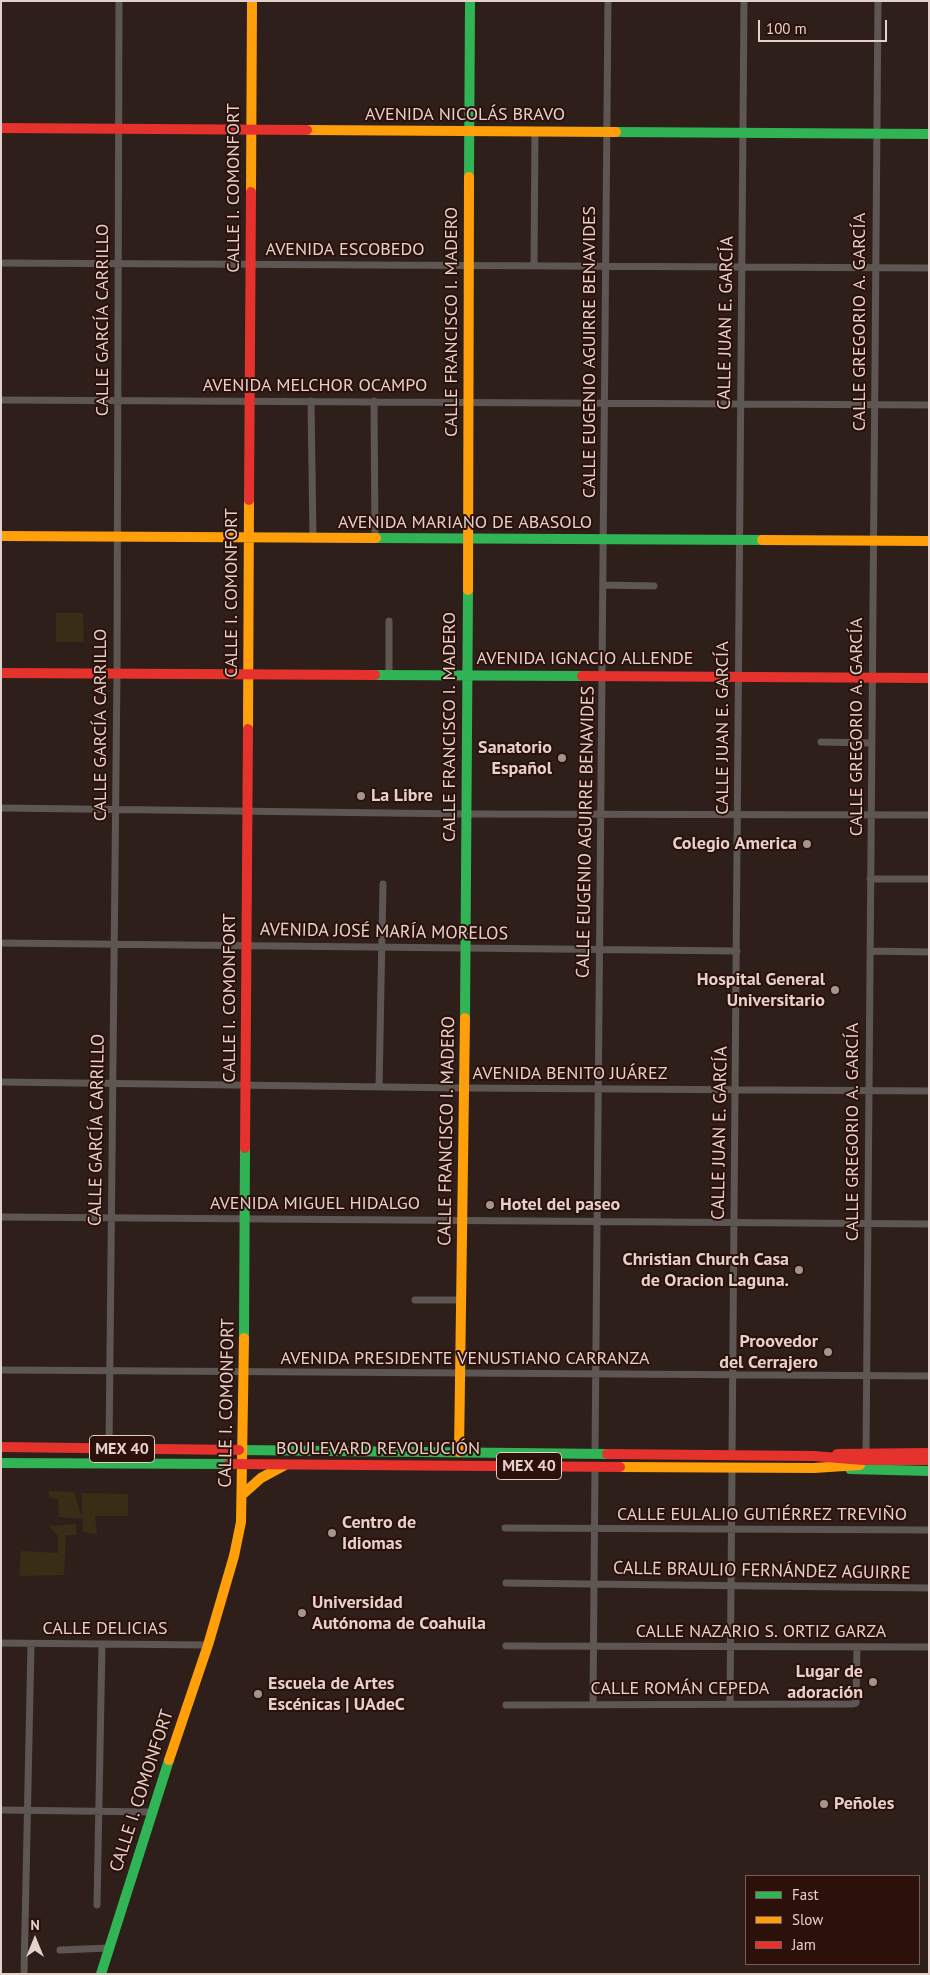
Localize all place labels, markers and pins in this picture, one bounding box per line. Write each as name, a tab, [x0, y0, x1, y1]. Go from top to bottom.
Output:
place label: Sanatorio Español	[478, 737, 552, 780]
marker: Sanatorio Español	[556, 752, 568, 764]
place label: La Libre	[371, 785, 433, 807]
marker: La Libre	[355, 790, 367, 802]
place label: Colegio America	[672, 833, 797, 855]
marker: Colegio America	[801, 838, 813, 850]
place label: Hospital General Universitario	[697, 969, 825, 1012]
marker: Hospital General Universitario	[829, 984, 841, 996]
place label: Hotel del paseo	[500, 1194, 620, 1216]
marker: Hotel del paseo	[484, 1199, 496, 1211]
place label: Christian Church Casa de Oracion Laguna.	[623, 1249, 789, 1292]
marker: Christian Church Casa de Oracion Laguna.	[793, 1264, 805, 1276]
place label: Proovedor del Cerrajero	[719, 1331, 818, 1374]
marker: Proovedor del Cerrajero	[822, 1346, 834, 1358]
place label: Centro de Idiomas	[342, 1512, 416, 1555]
marker: Centro de Idiomas	[326, 1527, 338, 1539]
place label: Universidad Autónoma de Coahuila	[312, 1592, 486, 1635]
marker: Universidad Autónoma de Coahuila	[296, 1607, 308, 1619]
place label: Lugar de adoración	[787, 1661, 863, 1704]
place label: Escuela de Artes Escénicas | UAdeC	[268, 1673, 405, 1716]
marker: Lugar de adoración	[867, 1676, 879, 1688]
marker: Escuela de Artes Escénicas | UAdeC	[252, 1688, 264, 1700]
place label: Peñoles	[834, 1793, 894, 1815]
marker: Peñoles	[818, 1798, 830, 1810]

